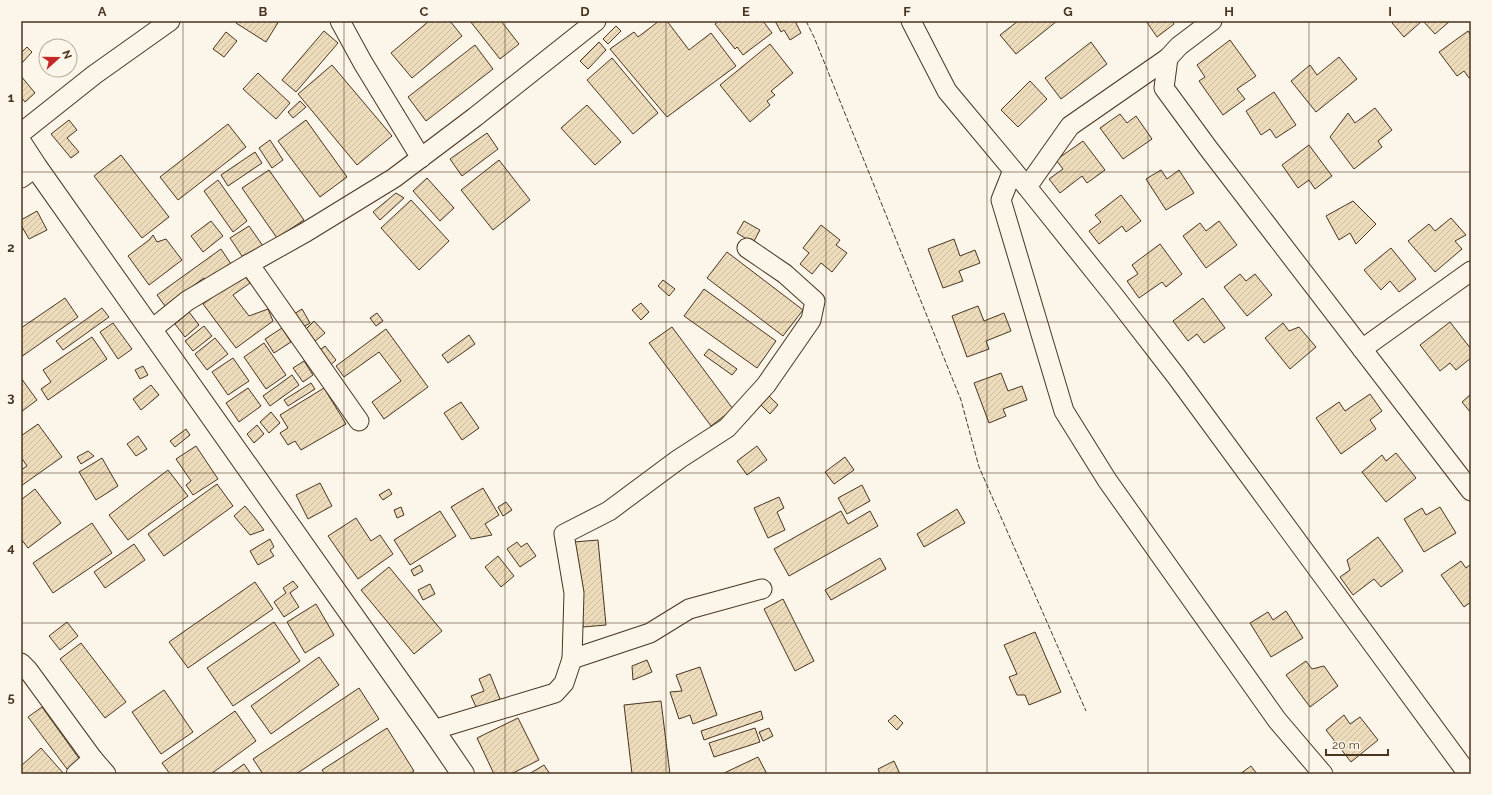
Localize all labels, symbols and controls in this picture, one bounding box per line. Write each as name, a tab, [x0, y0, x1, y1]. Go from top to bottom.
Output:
text: A	[98, 4, 107, 19]
text: B	[259, 4, 268, 19]
text: C	[420, 4, 429, 19]
text: D	[580, 4, 590, 19]
text: E	[742, 4, 750, 19]
text: F	[903, 4, 911, 19]
text: G	[1063, 4, 1073, 19]
text: H	[1224, 4, 1234, 19]
text: I	[1388, 4, 1392, 19]
north arrow	[38, 38, 78, 78]
text: N	[59, 48, 74, 61]
text: 1	[8, 90, 15, 105]
text: 2	[7, 240, 15, 255]
text: 3	[7, 390, 15, 405]
text: 4	[7, 540, 15, 555]
text: 5	[7, 690, 15, 705]
scale bar	[1326, 731, 1388, 757]
text: 20 m	[1332, 738, 1360, 752]

